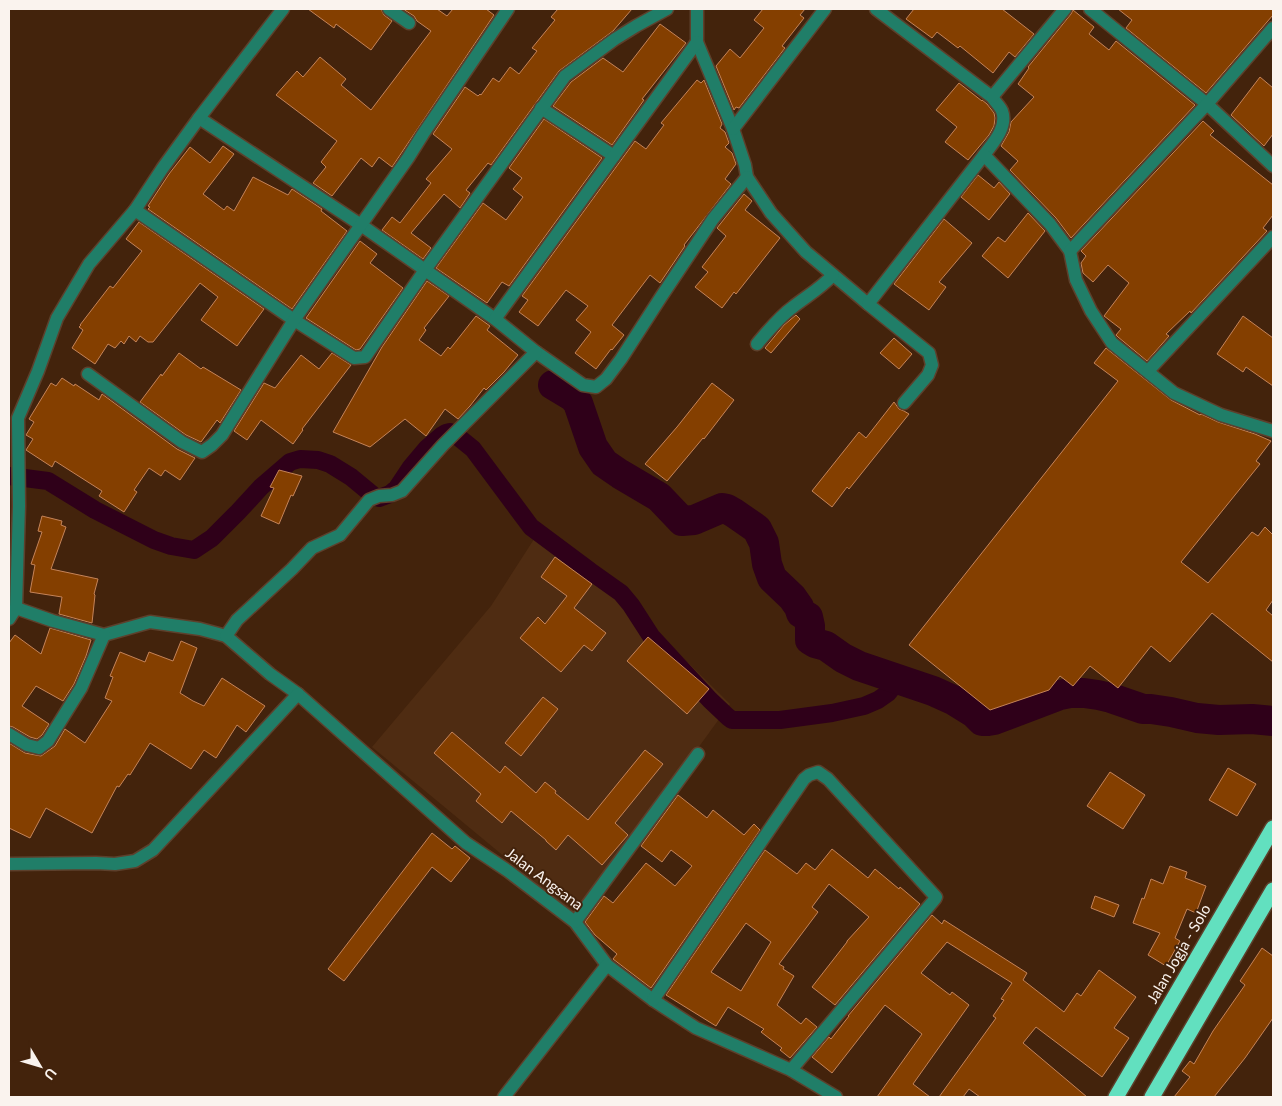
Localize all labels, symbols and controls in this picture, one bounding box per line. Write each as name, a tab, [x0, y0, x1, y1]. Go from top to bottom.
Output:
street label: Jalan Angsana	[502, 843, 587, 913]
street label: Jalan Jogja - Solo	[1142, 901, 1214, 1006]
north arrow	[15, 1041, 65, 1091]
text: U	[41, 1065, 61, 1084]

